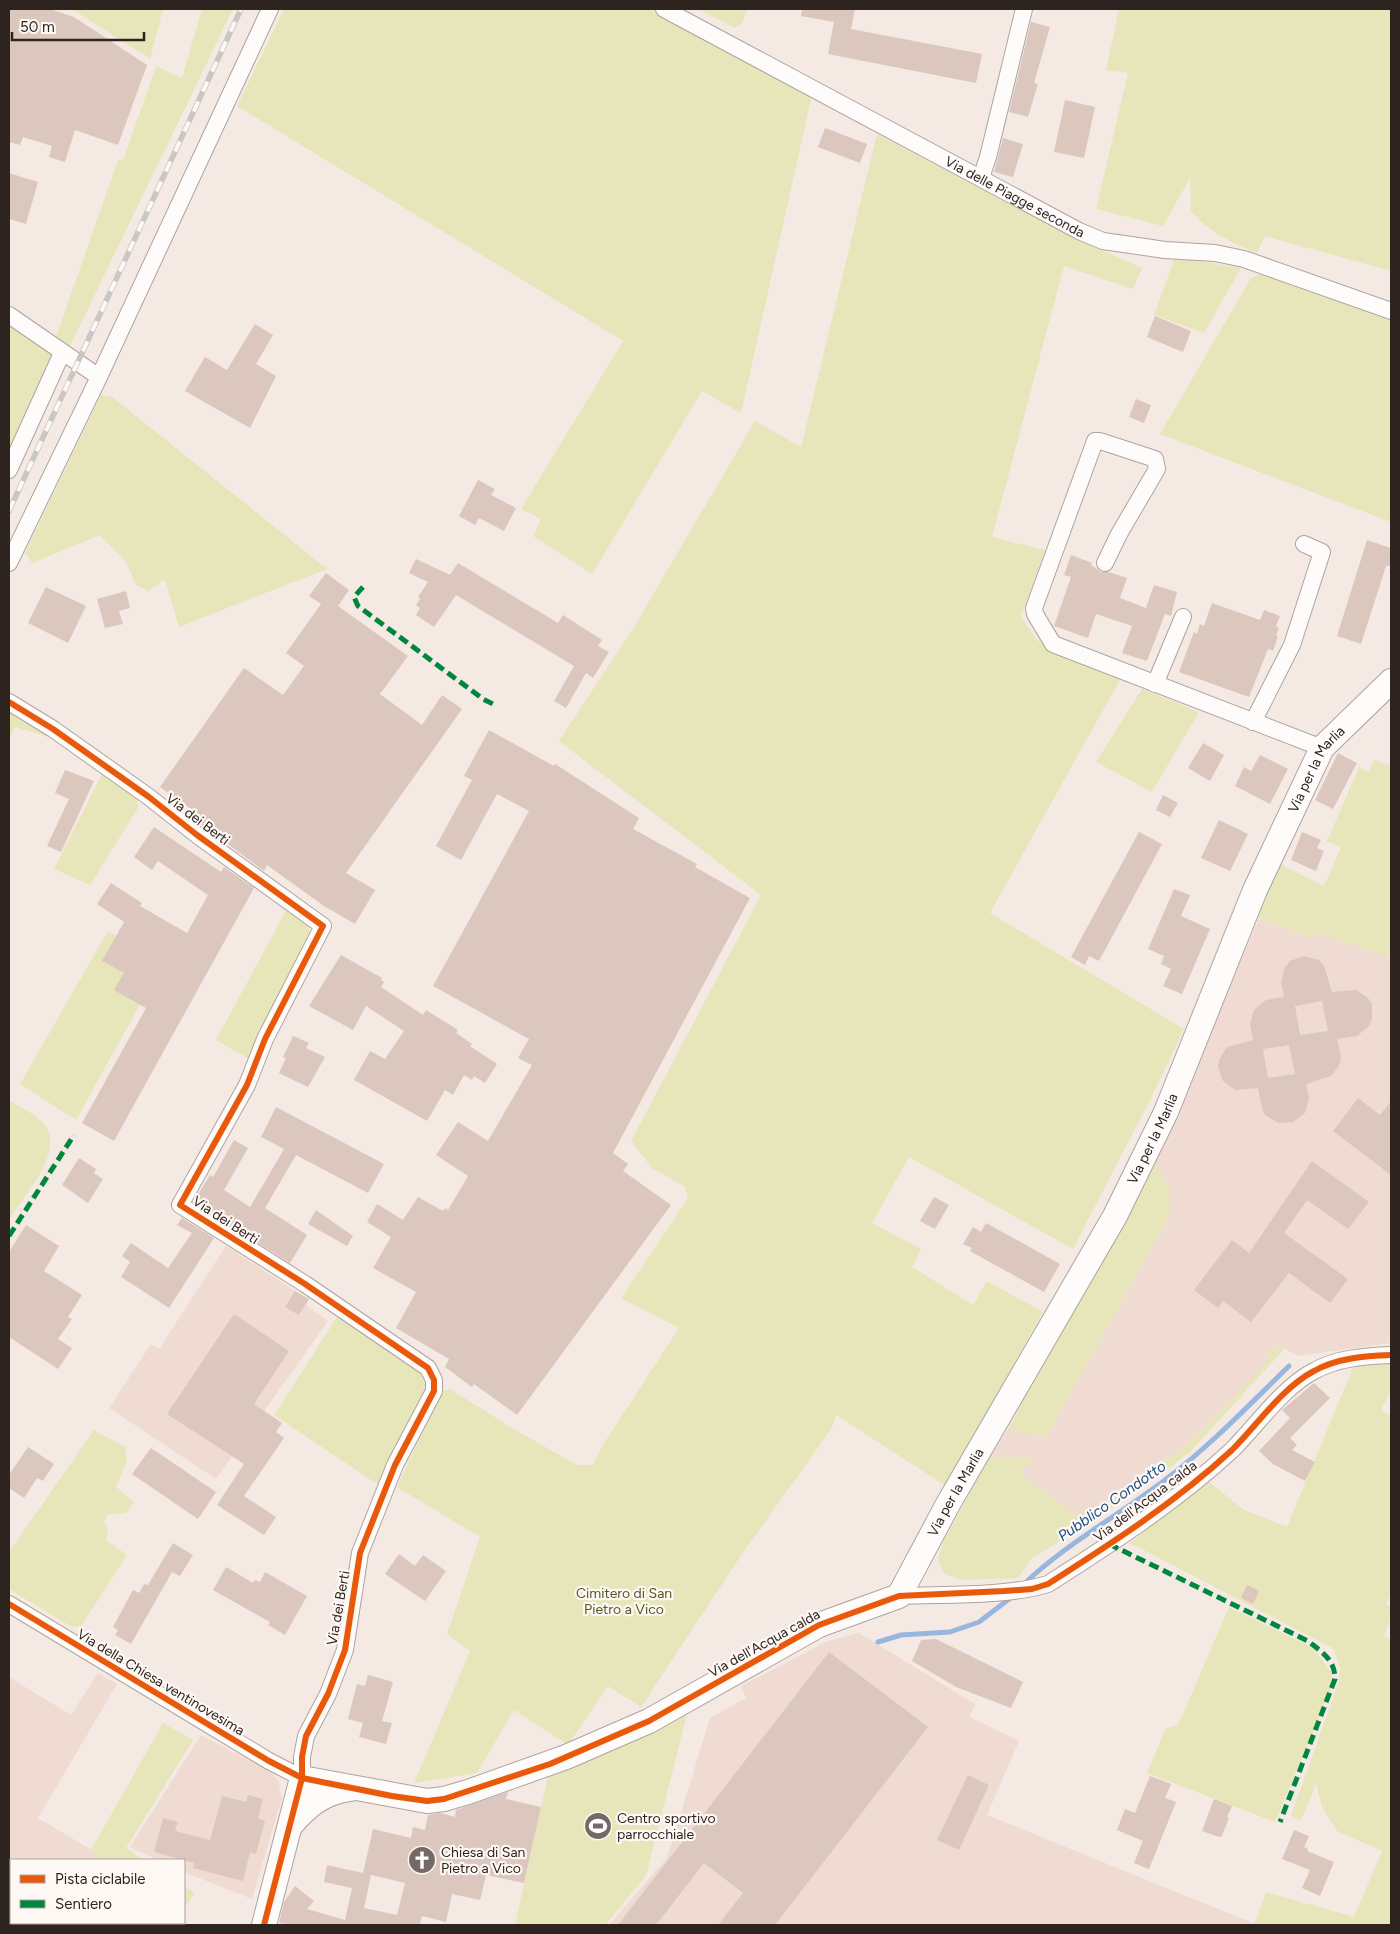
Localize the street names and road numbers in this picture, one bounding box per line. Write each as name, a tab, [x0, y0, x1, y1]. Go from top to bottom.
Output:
street label: Via delle Piagge seconda	[942, 153, 1087, 241]
street label: Via per la Marlia	[1285, 723, 1349, 816]
street label: Via dei Berti	[162, 790, 233, 849]
street label: Via per la Marlia	[1124, 1091, 1182, 1187]
street label: Via dei Berti	[189, 1193, 262, 1248]
street label: Via per la Marlia	[924, 1445, 987, 1540]
street label: Via dell'Acqua calda	[1090, 1457, 1200, 1546]
street label: Via dei Berti	[324, 1569, 353, 1647]
street label: Via dell'Acqua calda	[705, 1606, 823, 1681]
street label: Via della Chiesa ventinovesima	[74, 1626, 248, 1739]

